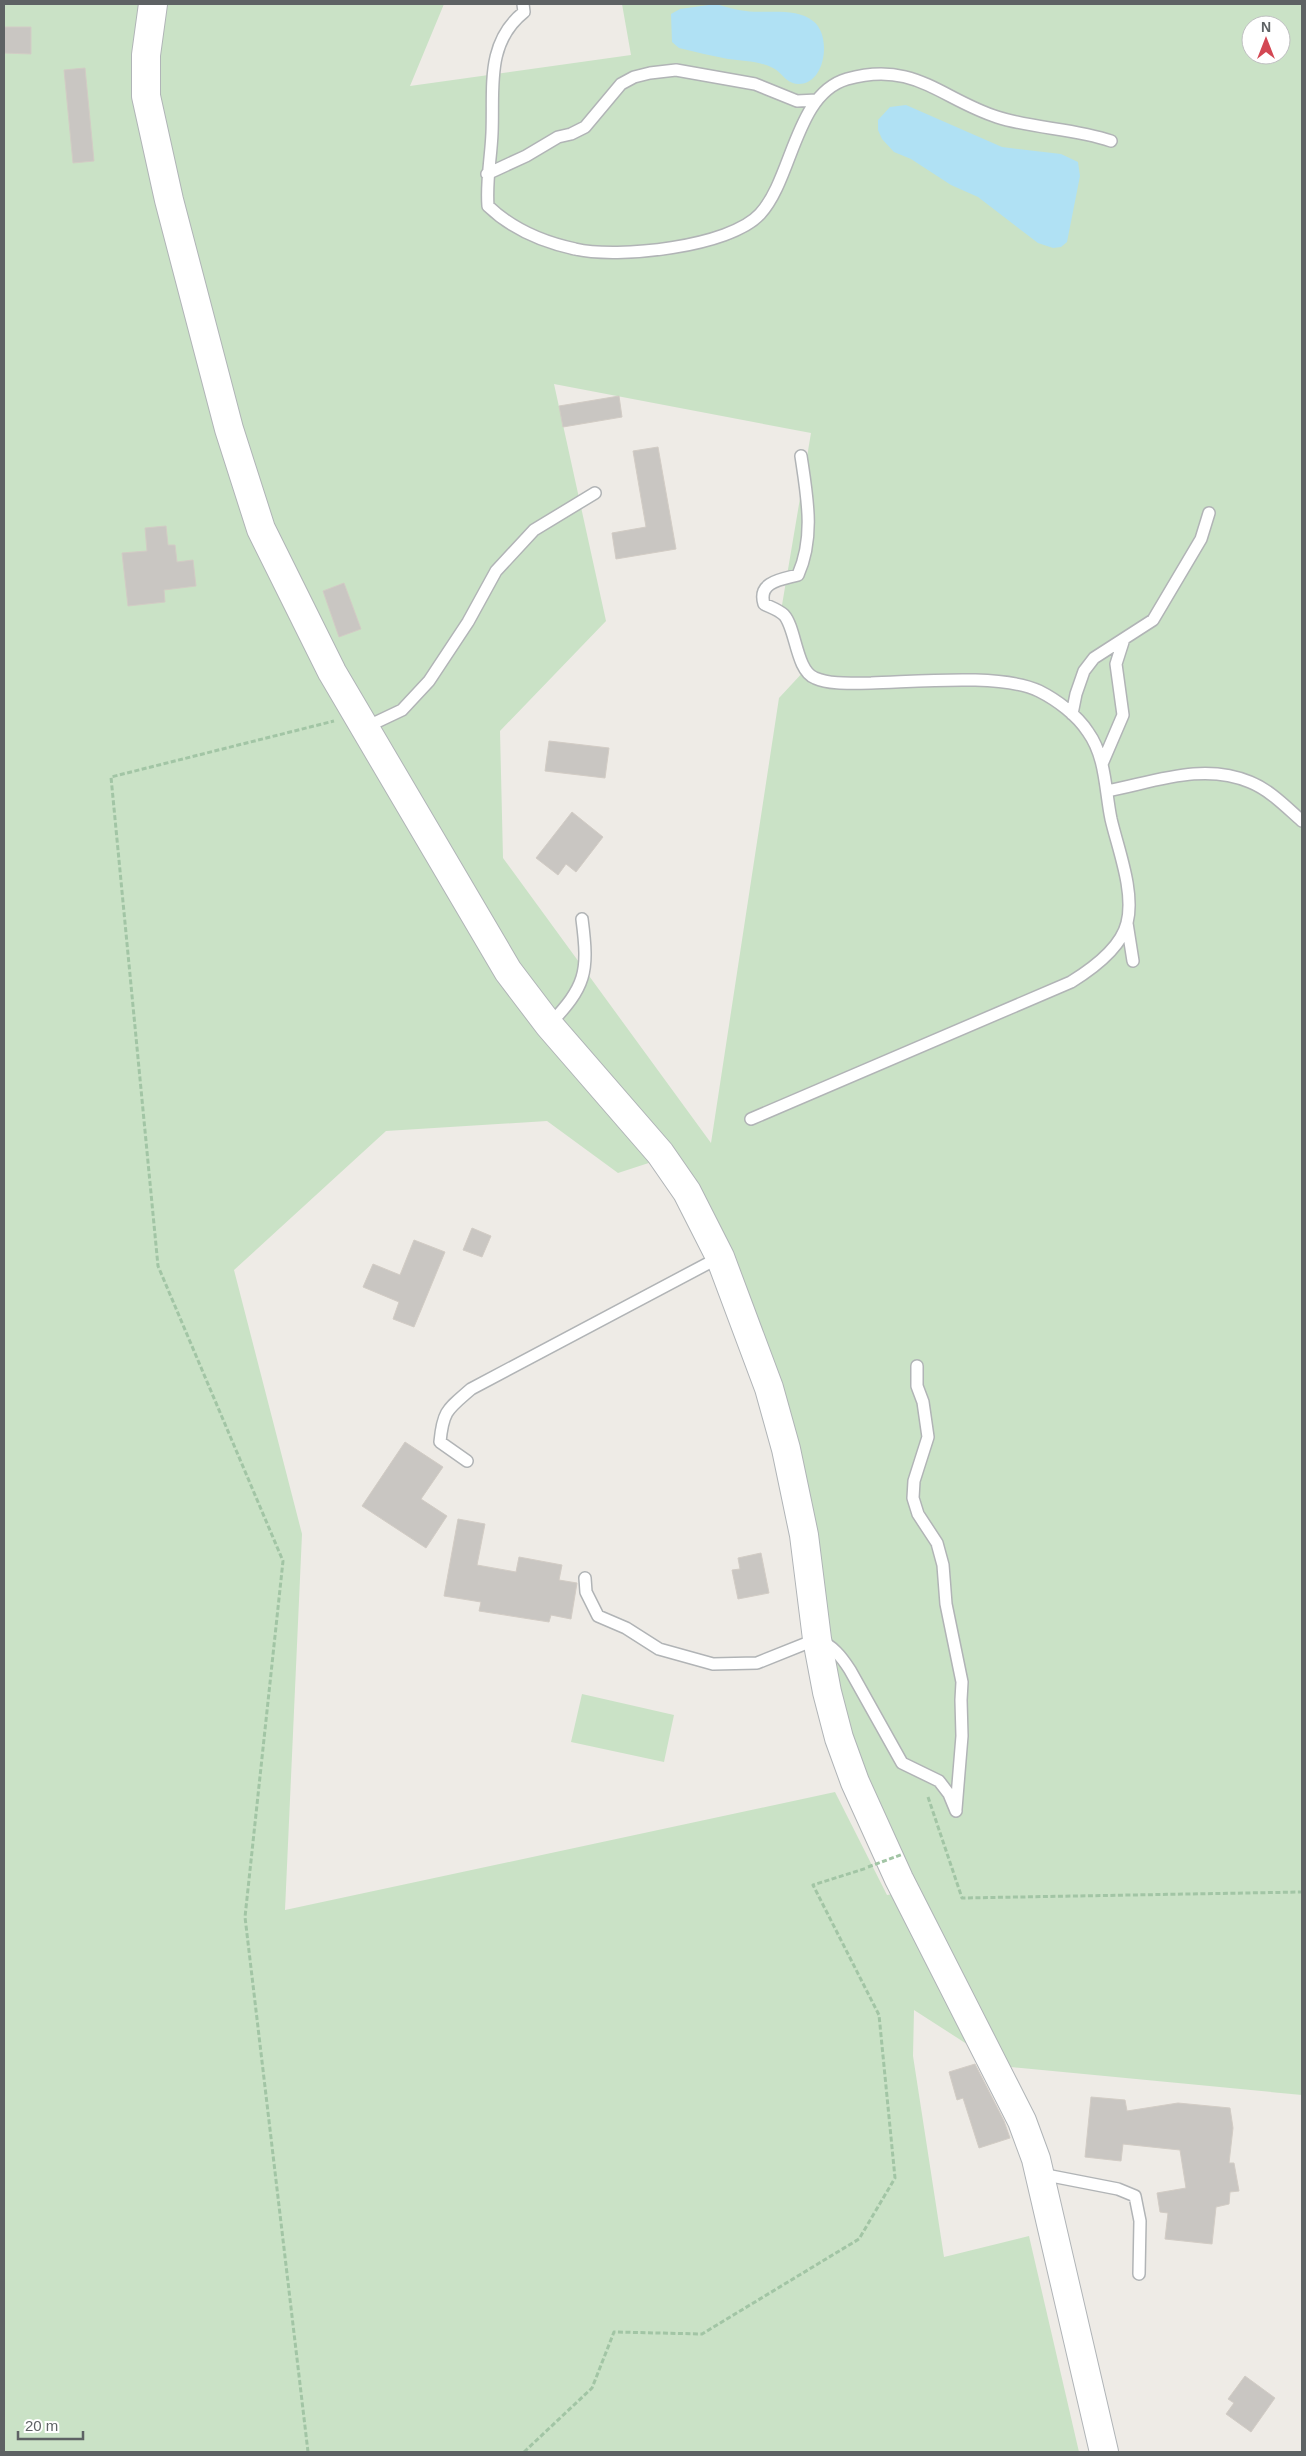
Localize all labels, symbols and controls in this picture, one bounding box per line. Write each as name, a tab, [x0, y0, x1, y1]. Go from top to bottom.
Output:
north arrow	[1241, 15, 1291, 65]
text: N	[1261, 19, 1271, 35]
scale bar	[18, 2408, 82, 2440]
text: 20 m	[25, 2417, 58, 2434]

